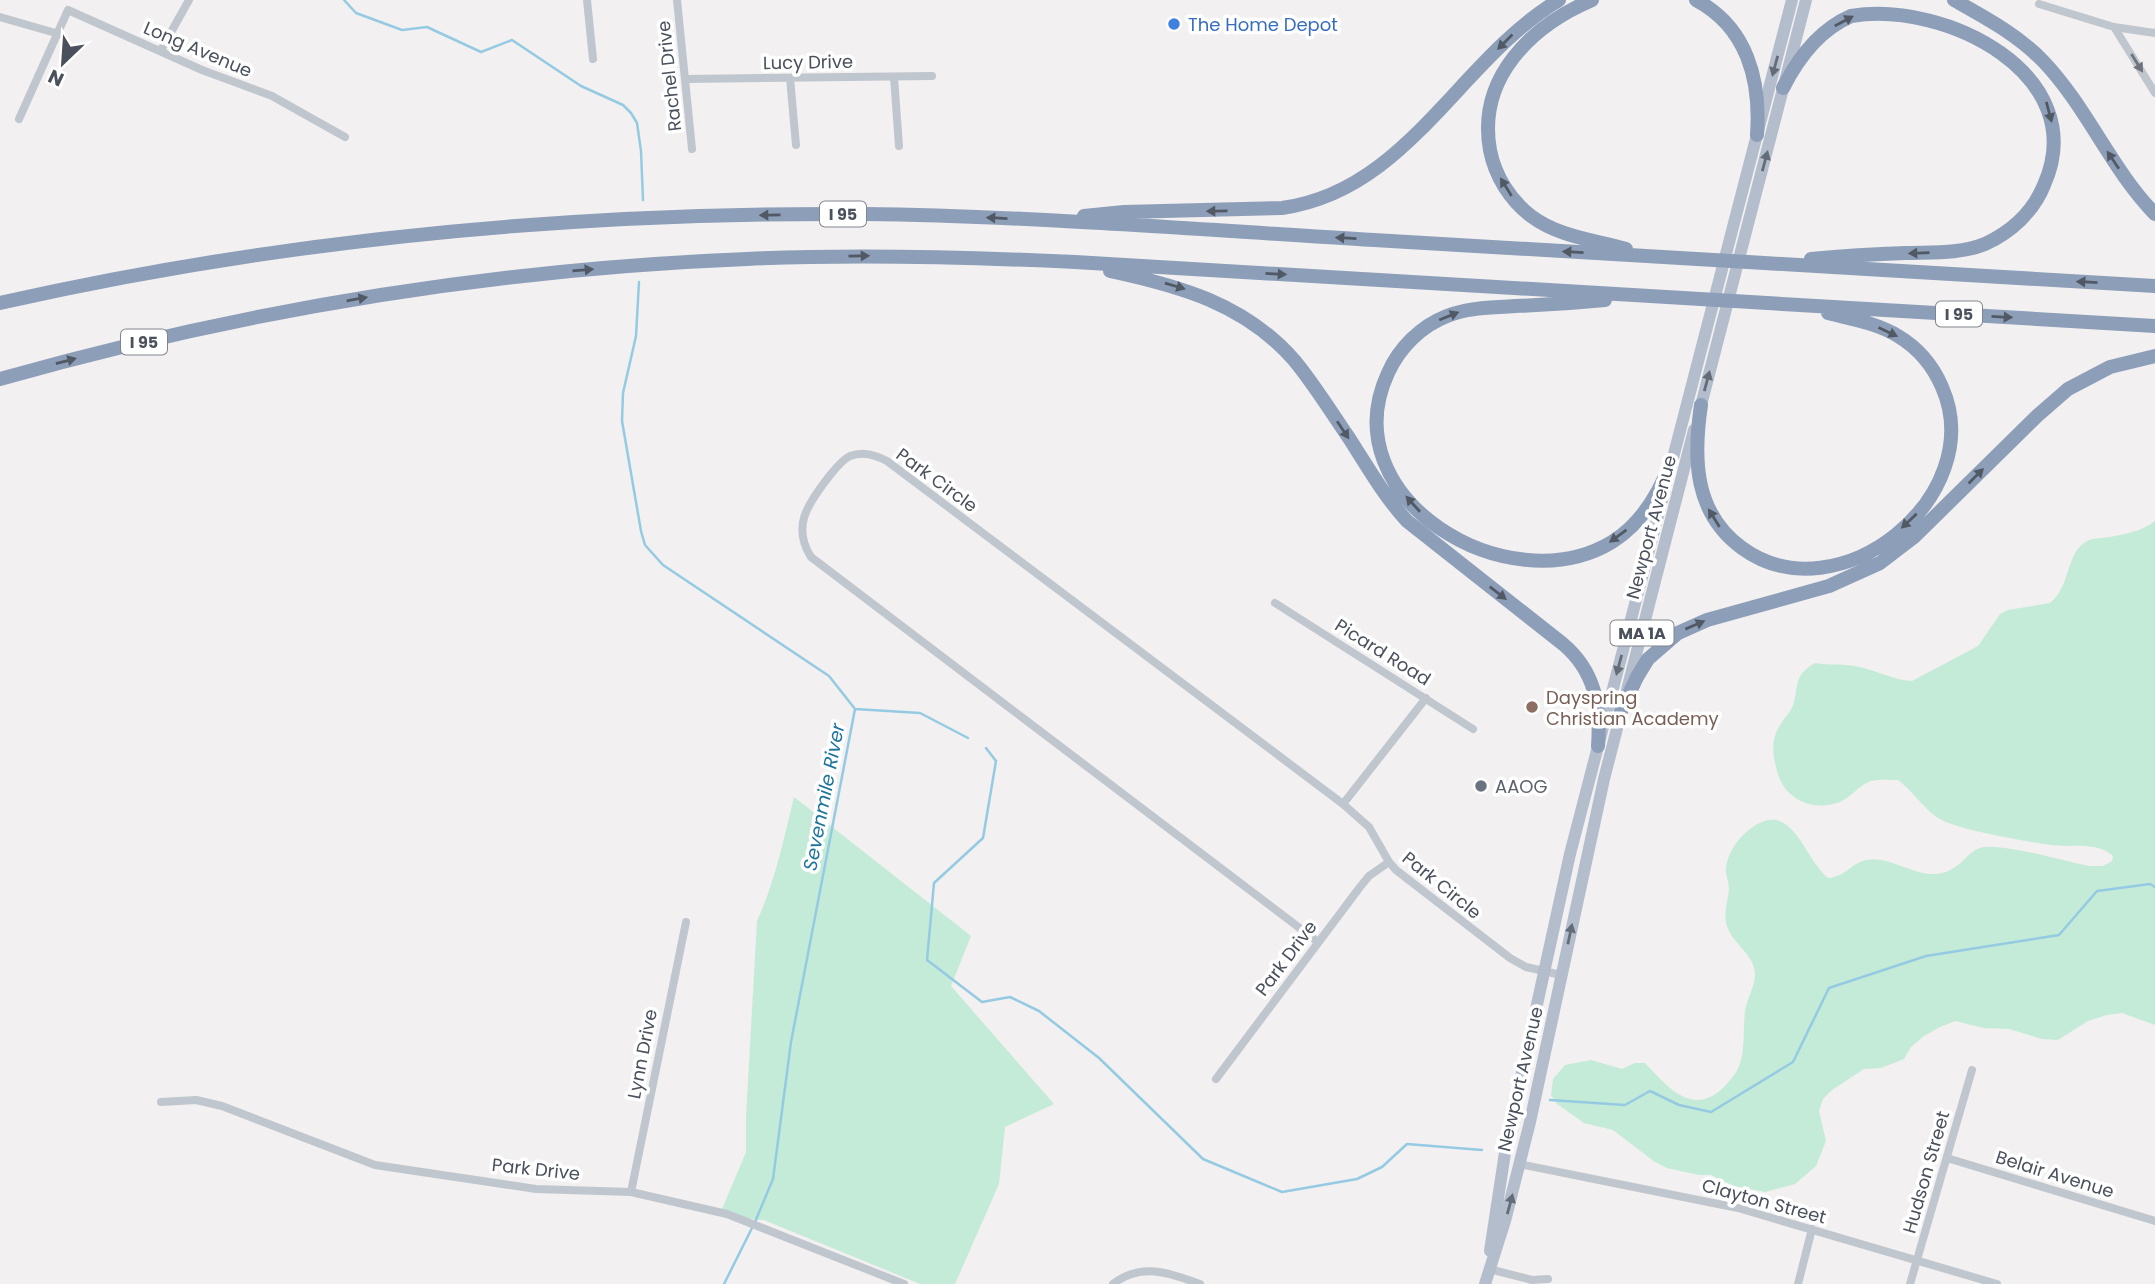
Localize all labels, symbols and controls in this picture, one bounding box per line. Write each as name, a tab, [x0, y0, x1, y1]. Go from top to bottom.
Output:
place label: The Home Depot	[1188, 12, 1338, 37]
street label: Long Avenue	[140, 15, 256, 83]
one-way arrow	[1834, 15, 1854, 26]
marker: The Home Depot	[1166, 16, 1182, 32]
street label: Rachel Drive	[651, 19, 687, 133]
north arrow	[28, 28, 98, 98]
one-way arrow	[1497, 34, 1514, 51]
street label: Lucy Drive	[763, 49, 853, 75]
one-way arrow	[2130, 53, 2143, 72]
one-way arrow	[1769, 55, 1780, 77]
text: N	[44, 63, 68, 93]
one-way arrow	[2044, 101, 2055, 123]
one-way arrow	[1760, 150, 1770, 171]
one-way arrow	[2107, 150, 2120, 170]
one-way arrow	[1499, 178, 1512, 197]
road number: I 95	[820, 202, 866, 227]
one-way arrow	[1205, 205, 1227, 217]
one-way arrow	[758, 209, 780, 220]
one-way arrow	[986, 213, 1008, 224]
one-way arrow	[1335, 233, 1357, 244]
one-way arrow	[1562, 246, 1584, 257]
one-way arrow	[1908, 247, 1930, 258]
one-way arrow	[848, 251, 870, 262]
one-way arrow	[572, 264, 594, 275]
one-way arrow	[1265, 268, 1287, 279]
one-way arrow	[2076, 276, 2098, 287]
one-way arrow	[1164, 281, 1186, 292]
one-way arrow	[346, 293, 368, 304]
road number: I 95	[1936, 302, 1982, 326]
one-way arrow	[1438, 311, 1459, 322]
one-way arrow	[1991, 311, 2013, 322]
one-way arrow	[1878, 326, 1898, 337]
road number: I 95	[121, 330, 167, 354]
one-way arrow	[55, 355, 77, 366]
one-way arrow	[1702, 370, 1713, 392]
one-way arrow	[1336, 421, 1350, 439]
street label: Park Circle	[891, 442, 983, 518]
street label: Newport Avenue	[1620, 452, 1682, 602]
one-way arrow	[1967, 468, 1984, 484]
one-way arrow	[1405, 496, 1421, 513]
one-way arrow	[1707, 508, 1720, 528]
one-way arrow	[1901, 512, 1918, 528]
one-way arrow	[1609, 529, 1627, 543]
one-way arrow	[1489, 586, 1507, 600]
street label: Picard Road	[1330, 613, 1436, 691]
one-way arrow	[1685, 619, 1706, 630]
road number: MA 1A	[1610, 620, 1674, 646]
one-way arrow	[1613, 655, 1624, 677]
place label: Dayspring Christian Academy	[1546, 685, 1719, 731]
marker: Dayspring Christian Academy	[1524, 699, 1540, 715]
water label: Sevenmile River	[796, 720, 852, 873]
place label: AAOG	[1495, 774, 1547, 799]
marker: AAOG	[1473, 778, 1489, 794]
street label: Park Circle	[1397, 845, 1487, 925]
street label: Park Drive	[1249, 915, 1323, 1001]
one-way arrow	[1564, 923, 1575, 945]
street label: Newport Avenue	[1491, 1004, 1549, 1154]
street label: Lynn Drive	[621, 1007, 663, 1101]
street label: Hudson Street	[1897, 1108, 1955, 1236]
street label: Belair Avenue	[1993, 1144, 2117, 1204]
street label: Park Drive	[491, 1152, 581, 1186]
street label: Clayton Street	[1699, 1172, 1829, 1230]
one-way arrow	[1505, 1193, 1515, 1214]

